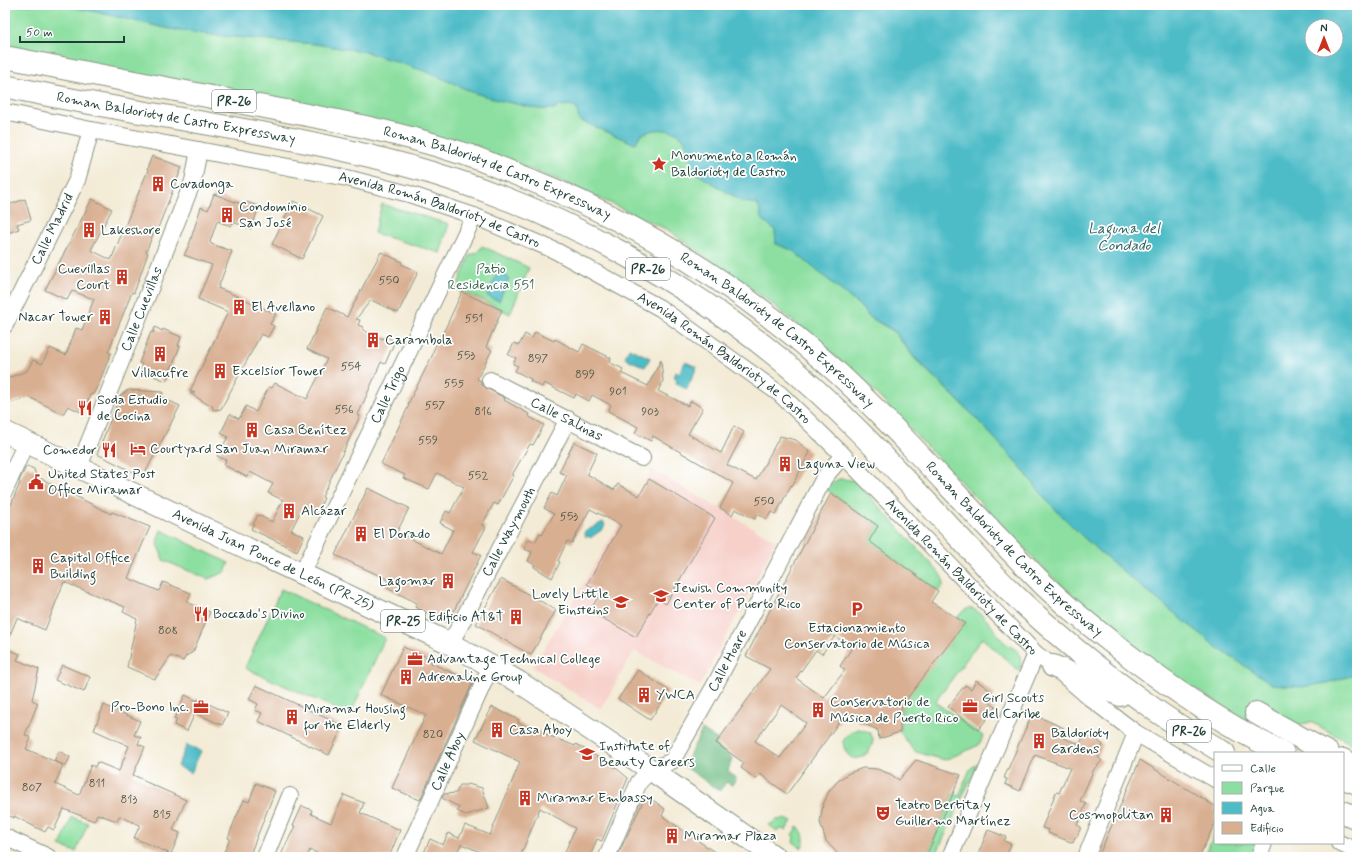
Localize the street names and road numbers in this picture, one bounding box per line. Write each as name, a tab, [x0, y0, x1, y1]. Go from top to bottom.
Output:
street label: Roman Baldorioty de Castro Expressway	[55, 88, 297, 149]
road number: PR-26	[212, 90, 256, 112]
street label: Roman Baldorioty de Castro Expressway	[382, 122, 614, 224]
street label: Avenida Román Baldorioty de Castro	[337, 168, 543, 252]
street label: Calle Madrid	[27, 190, 78, 268]
street label: Roman Baldorioty de Castro Expressway	[677, 248, 878, 412]
road number: PR-26	[626, 258, 670, 280]
street label: Calle Cuevillas	[117, 264, 167, 354]
street label: Avenida Román Baldorioty de Castro	[634, 288, 815, 428]
street label: Calle Trigo	[367, 363, 410, 427]
street label: Calle Salinas	[527, 393, 606, 445]
street label: Roman Baldorioty de Castro Expressway	[922, 458, 1106, 641]
street label: Calle Waymouth	[478, 484, 540, 580]
street label: Avenida Román Baldorioty de Castro	[881, 495, 1042, 659]
street label: Avenida Juan Ponce de León (PR-25)	[169, 505, 377, 615]
road number: PR-25	[381, 610, 425, 632]
street label: Calle Hoare	[704, 627, 751, 695]
road number: PR-26	[1167, 720, 1211, 742]
street label: Calle Aboy	[427, 729, 469, 794]

